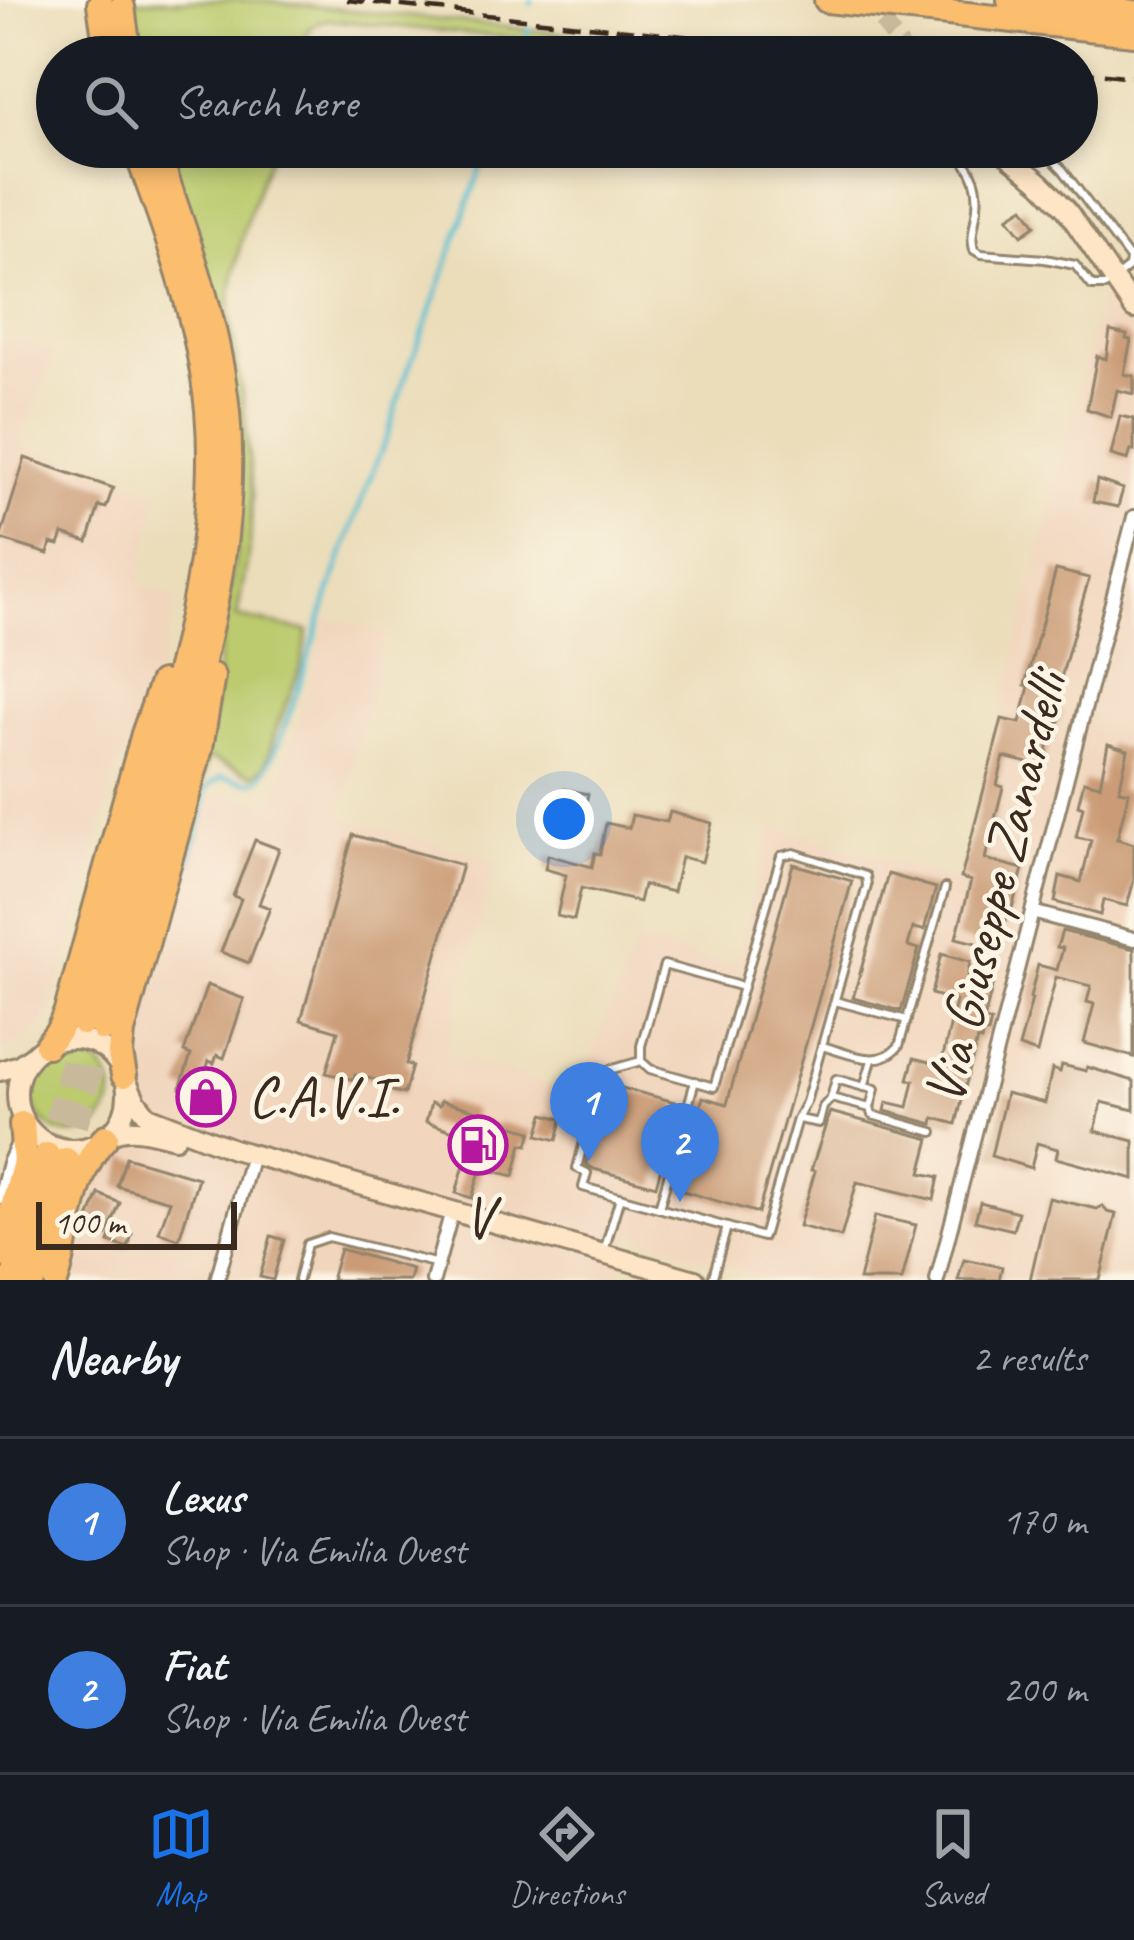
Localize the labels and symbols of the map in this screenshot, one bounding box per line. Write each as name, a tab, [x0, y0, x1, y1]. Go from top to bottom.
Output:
street label: Via Giuseppe Zanardelli	[907, 659, 1085, 1111]
your location	[534, 789, 594, 849]
place label: C.A.V.I.	[248, 1061, 400, 1133]
pin: 1	[550, 1062, 628, 1161]
shop icon: C.A.V.I.	[175, 1066, 237, 1128]
pin: 2	[641, 1103, 719, 1202]
fuel station icon: V	[447, 1114, 509, 1176]
place label: V	[464, 1181, 502, 1253]
scale bar	[36, 1196, 237, 1249]

